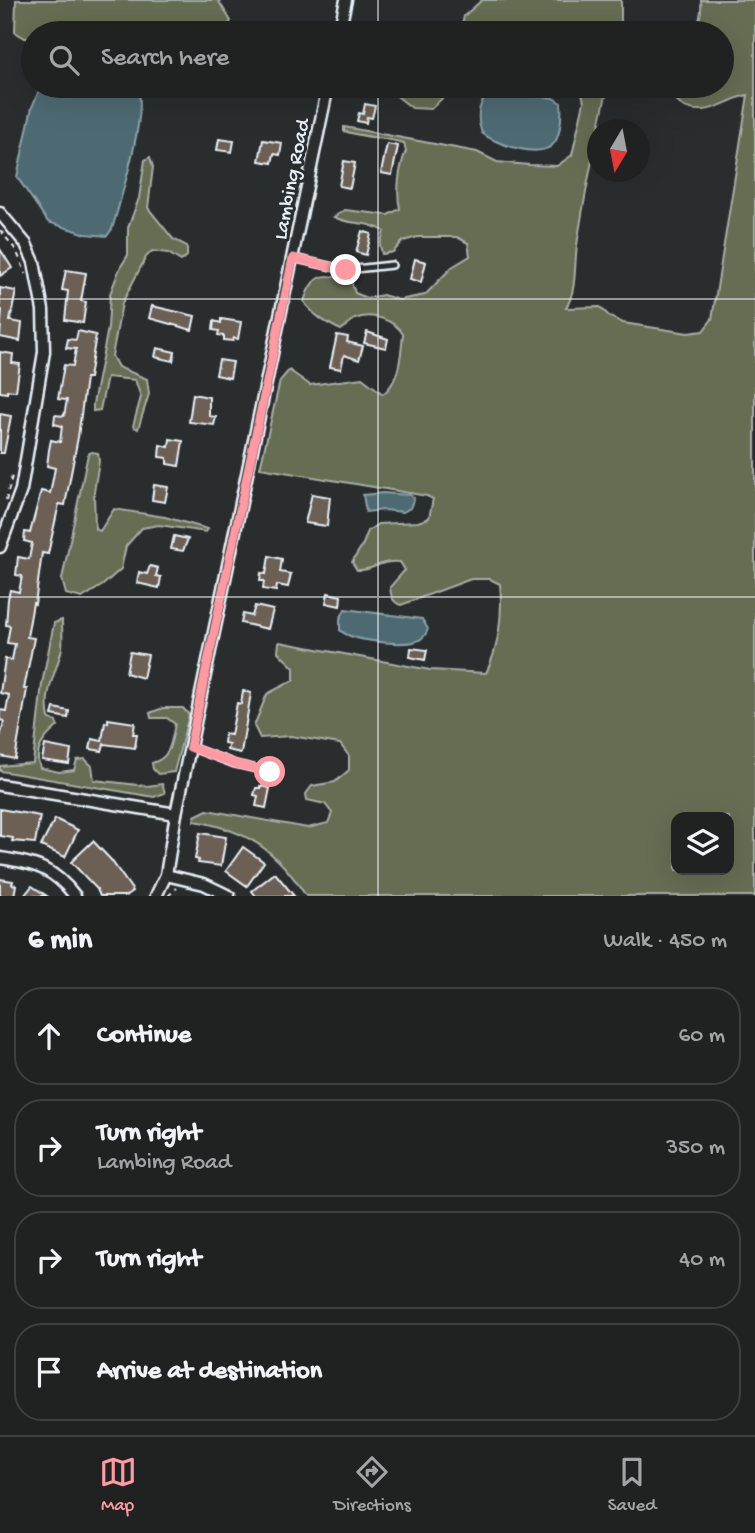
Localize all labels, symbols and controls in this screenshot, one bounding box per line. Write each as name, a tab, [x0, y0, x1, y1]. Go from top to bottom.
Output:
search box	[21, 21, 734, 98]
icon: search	[45, 41, 83, 79]
text: Search here	[101, 44, 229, 75]
street label: Lambing Road	[269, 115, 318, 242]
north arrow	[587, 119, 650, 182]
route end	[330, 254, 361, 285]
route start	[254, 756, 285, 787]
map controls	[671, 812, 734, 875]
button: layers	[671, 812, 734, 875]
text: 6 min	[28, 924, 92, 959]
text: Walk · 450 m	[603, 928, 727, 955]
icon: ahead	[30, 1017, 68, 1055]
text: Continue	[97, 1021, 191, 1052]
text: 60 m	[679, 1023, 725, 1050]
text: Turn right	[97, 1119, 201, 1150]
icon: right	[30, 1129, 68, 1167]
text: 350 m	[666, 1135, 725, 1162]
text: Lambing Road	[97, 1150, 231, 1177]
icon: right	[30, 1241, 68, 1279]
text: Turn right	[97, 1245, 201, 1276]
text: 40 m	[679, 1247, 725, 1274]
icon: arrive	[30, 1353, 68, 1391]
text: Arrive at destination	[97, 1357, 322, 1388]
tab: Map	[99, 1453, 137, 1518]
tab: Directions	[334, 1453, 411, 1518]
tab: Saved	[608, 1453, 656, 1518]

